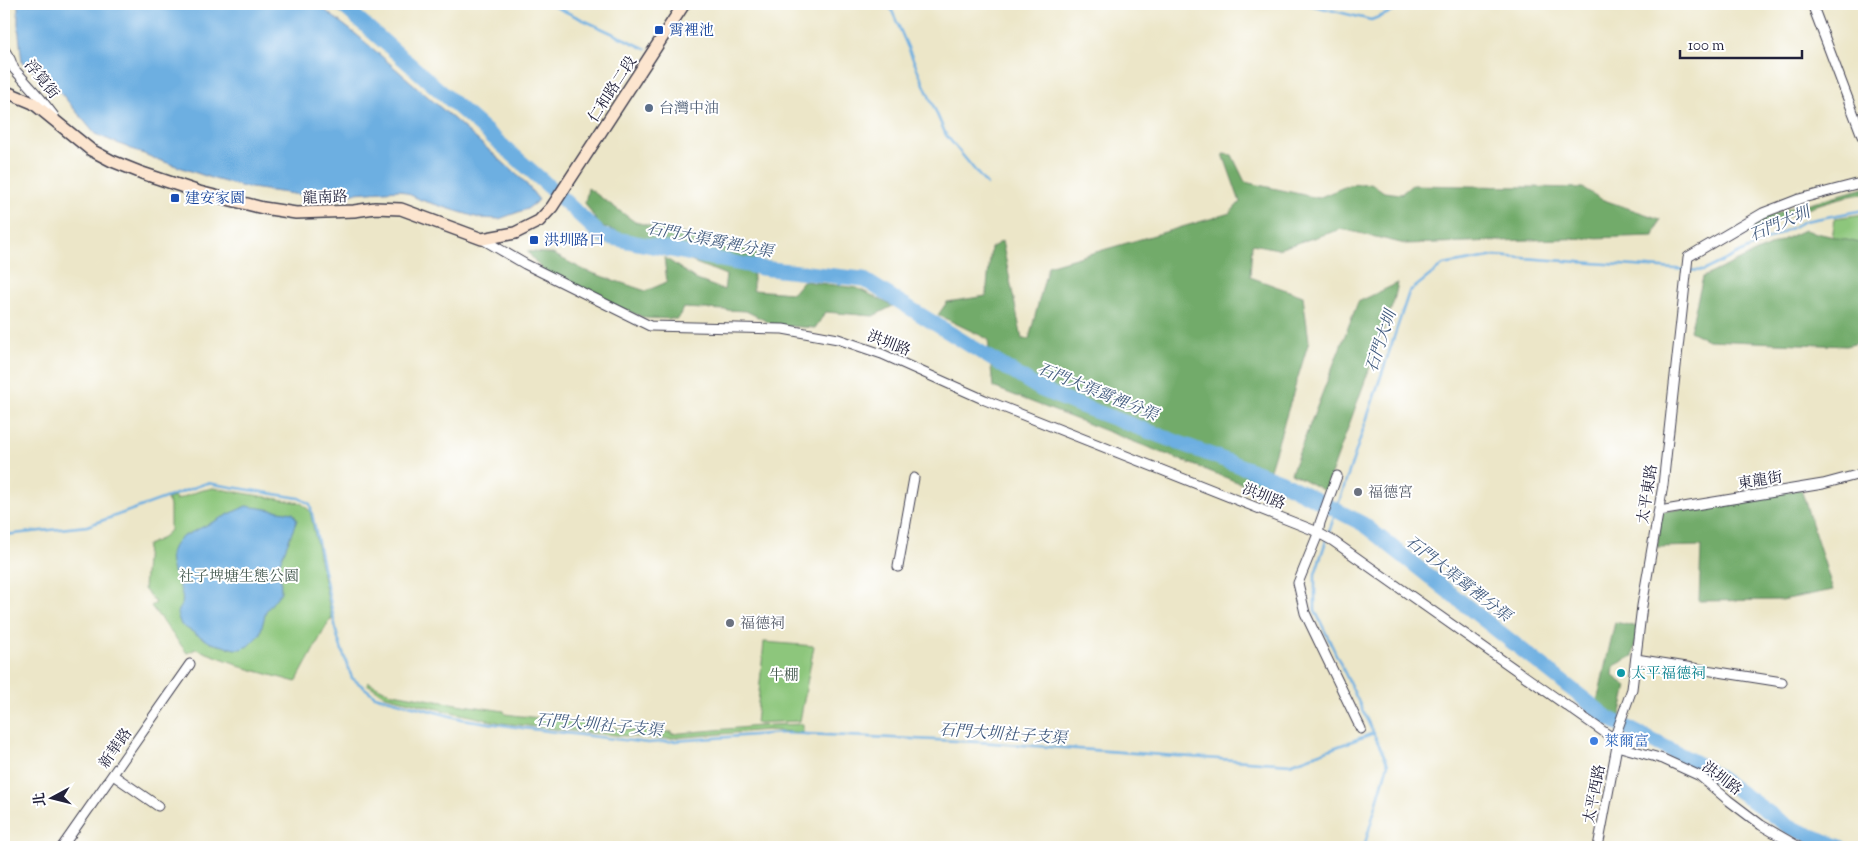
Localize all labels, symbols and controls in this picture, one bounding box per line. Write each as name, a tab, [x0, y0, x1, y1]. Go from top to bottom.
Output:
place label: 霄裡池	[669, 21, 714, 42]
marker: 霄裡池	[653, 24, 665, 36]
scale bar	[1680, 28, 1803, 60]
text: 100 m	[1688, 36, 1725, 57]
street label: 仁和路二段	[584, 53, 642, 127]
street label: 浮筧街	[19, 56, 63, 104]
place label: 台灣中油	[659, 99, 719, 120]
marker: 台灣中油	[643, 102, 655, 114]
street label: 龍南路	[302, 187, 348, 210]
place label: 建安家園	[185, 189, 245, 210]
marker: 建安家園	[169, 192, 181, 204]
water label: 石門大圳	[1746, 201, 1817, 248]
water label: 石門大渠霄裡分渠	[644, 218, 776, 265]
place label: 洪圳路口	[544, 231, 604, 252]
marker: 洪圳路口	[528, 234, 540, 246]
water label: 石門大圳	[1362, 305, 1404, 376]
street label: 洪圳路	[864, 327, 913, 362]
water label: 石門大渠霄裡分渠	[1033, 359, 1163, 429]
street label: 太平東路	[1633, 463, 1664, 526]
street label: 東龍街	[1736, 468, 1784, 495]
street label: 洪圳路	[1239, 479, 1288, 516]
place label: 福德宮	[1368, 483, 1413, 504]
marker: 福德宮	[1352, 486, 1364, 498]
water label: 石門大渠霄裡分渠	[1400, 532, 1517, 630]
park label: 社子埤塘生態公園	[179, 567, 299, 588]
place label: 福德祠	[740, 614, 785, 635]
marker: 福德祠	[724, 617, 736, 629]
place label: 太平福德祠	[1631, 664, 1706, 685]
park label: 牛棚	[769, 666, 799, 687]
marker: 太平福德祠	[1615, 667, 1627, 679]
water label: 石門大圳社子支渠	[534, 709, 666, 744]
water label: 石門大圳社子支渠	[938, 720, 1069, 752]
street label: 新華路	[95, 724, 138, 773]
place label: 萊爾富	[1604, 732, 1649, 753]
marker: 萊爾富	[1588, 735, 1600, 747]
street label: 洪圳路	[1697, 757, 1745, 801]
street label: 太平西路	[1579, 763, 1612, 826]
north arrow	[28, 774, 78, 824]
text: 北	[30, 791, 52, 808]

